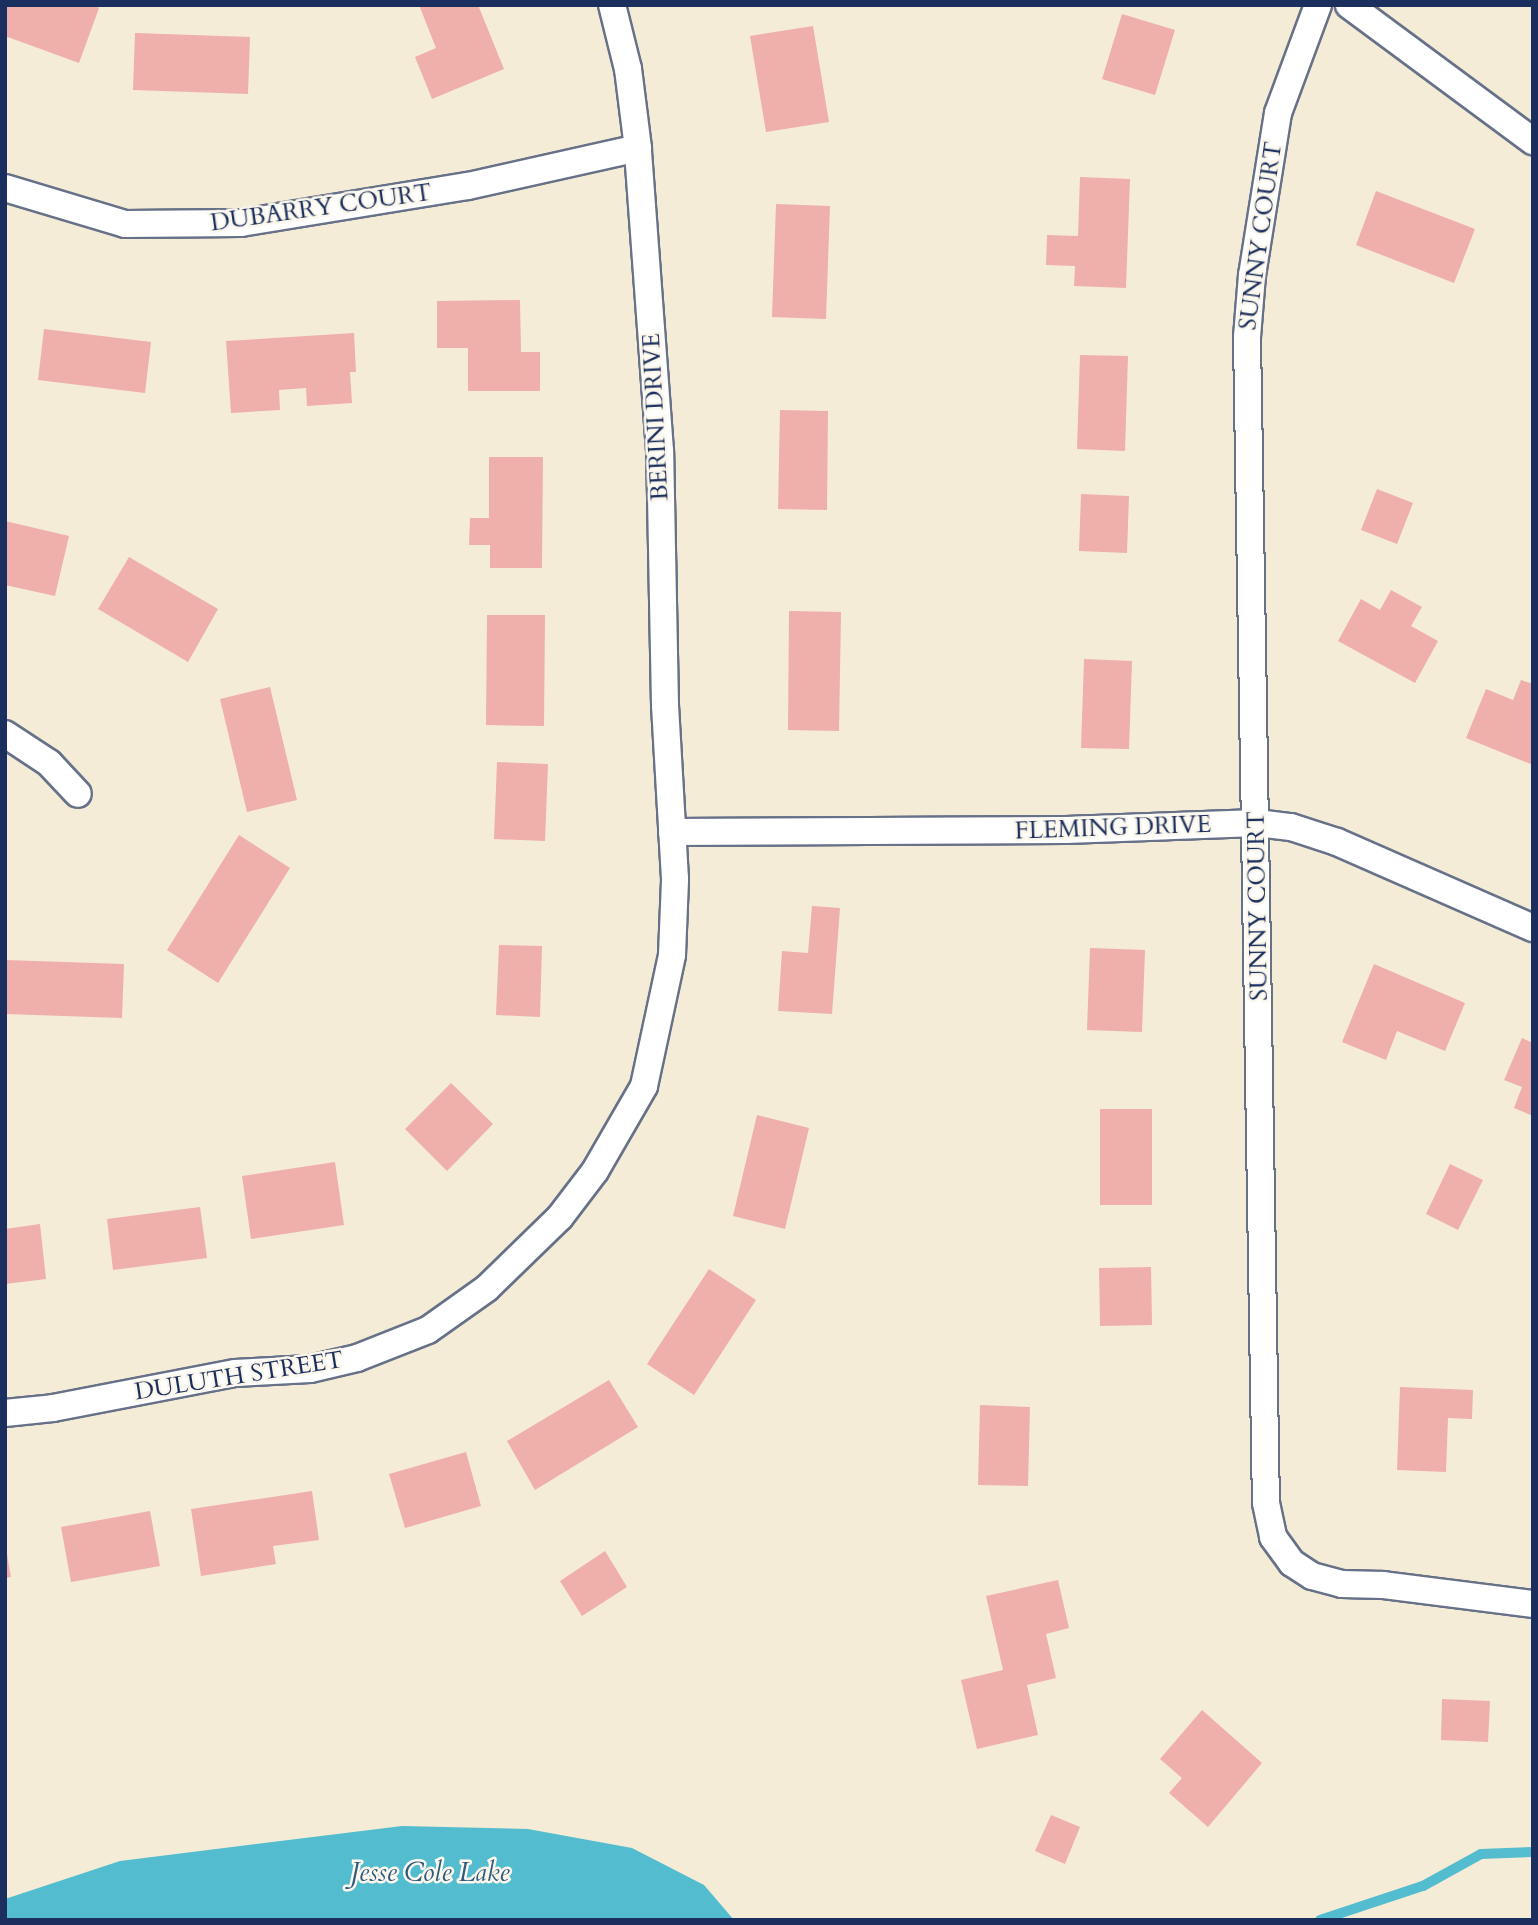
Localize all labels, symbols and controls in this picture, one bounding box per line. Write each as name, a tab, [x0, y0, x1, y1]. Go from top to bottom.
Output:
street label: SUNNY COURT	[1234, 140, 1288, 332]
street label: DUBARRY COURT	[209, 178, 433, 238]
street label: BERINI DRIVE	[637, 332, 675, 502]
street label: FLEMING DRIVE	[1014, 810, 1212, 846]
street label: SUNNY COURT	[1242, 811, 1274, 1001]
street label: DULUTH STREET	[133, 1345, 345, 1407]
water label: Jesse Cole Lake	[350, 1857, 510, 1889]

